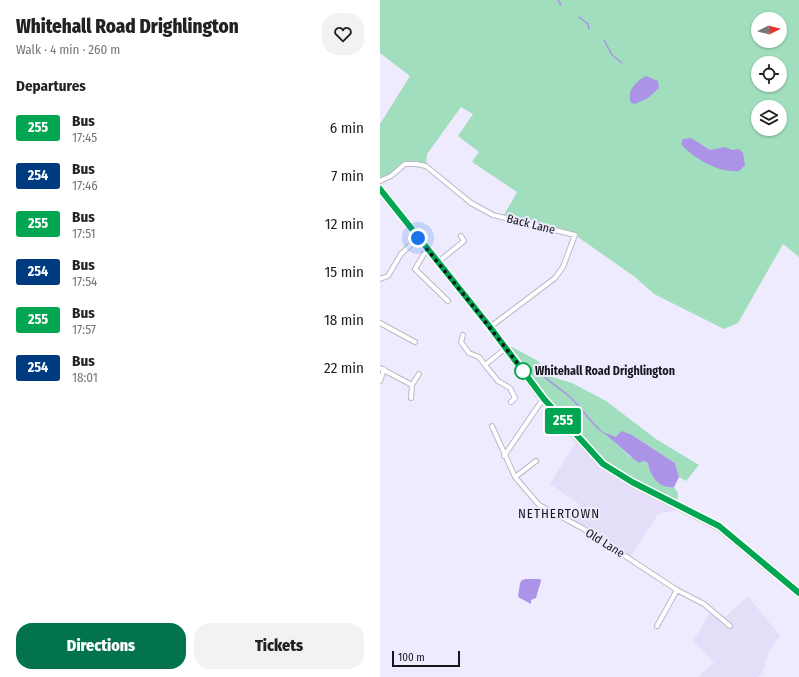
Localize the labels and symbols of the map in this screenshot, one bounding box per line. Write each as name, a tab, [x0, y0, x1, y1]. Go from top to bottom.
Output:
north arrow	[751, 12, 787, 48]
street label: Back Lane	[505, 211, 557, 237]
your location	[408, 228, 428, 248]
marker: Whitehall Road Drighlington	[514, 362, 532, 380]
place label: Whitehall Road Drighlington	[535, 364, 675, 378]
line badge: 255	[540, 408, 586, 434]
district label: NETHERTOWN	[518, 506, 600, 521]
street label: Old Lane	[583, 526, 627, 560]
scale bar	[392, 649, 460, 668]

